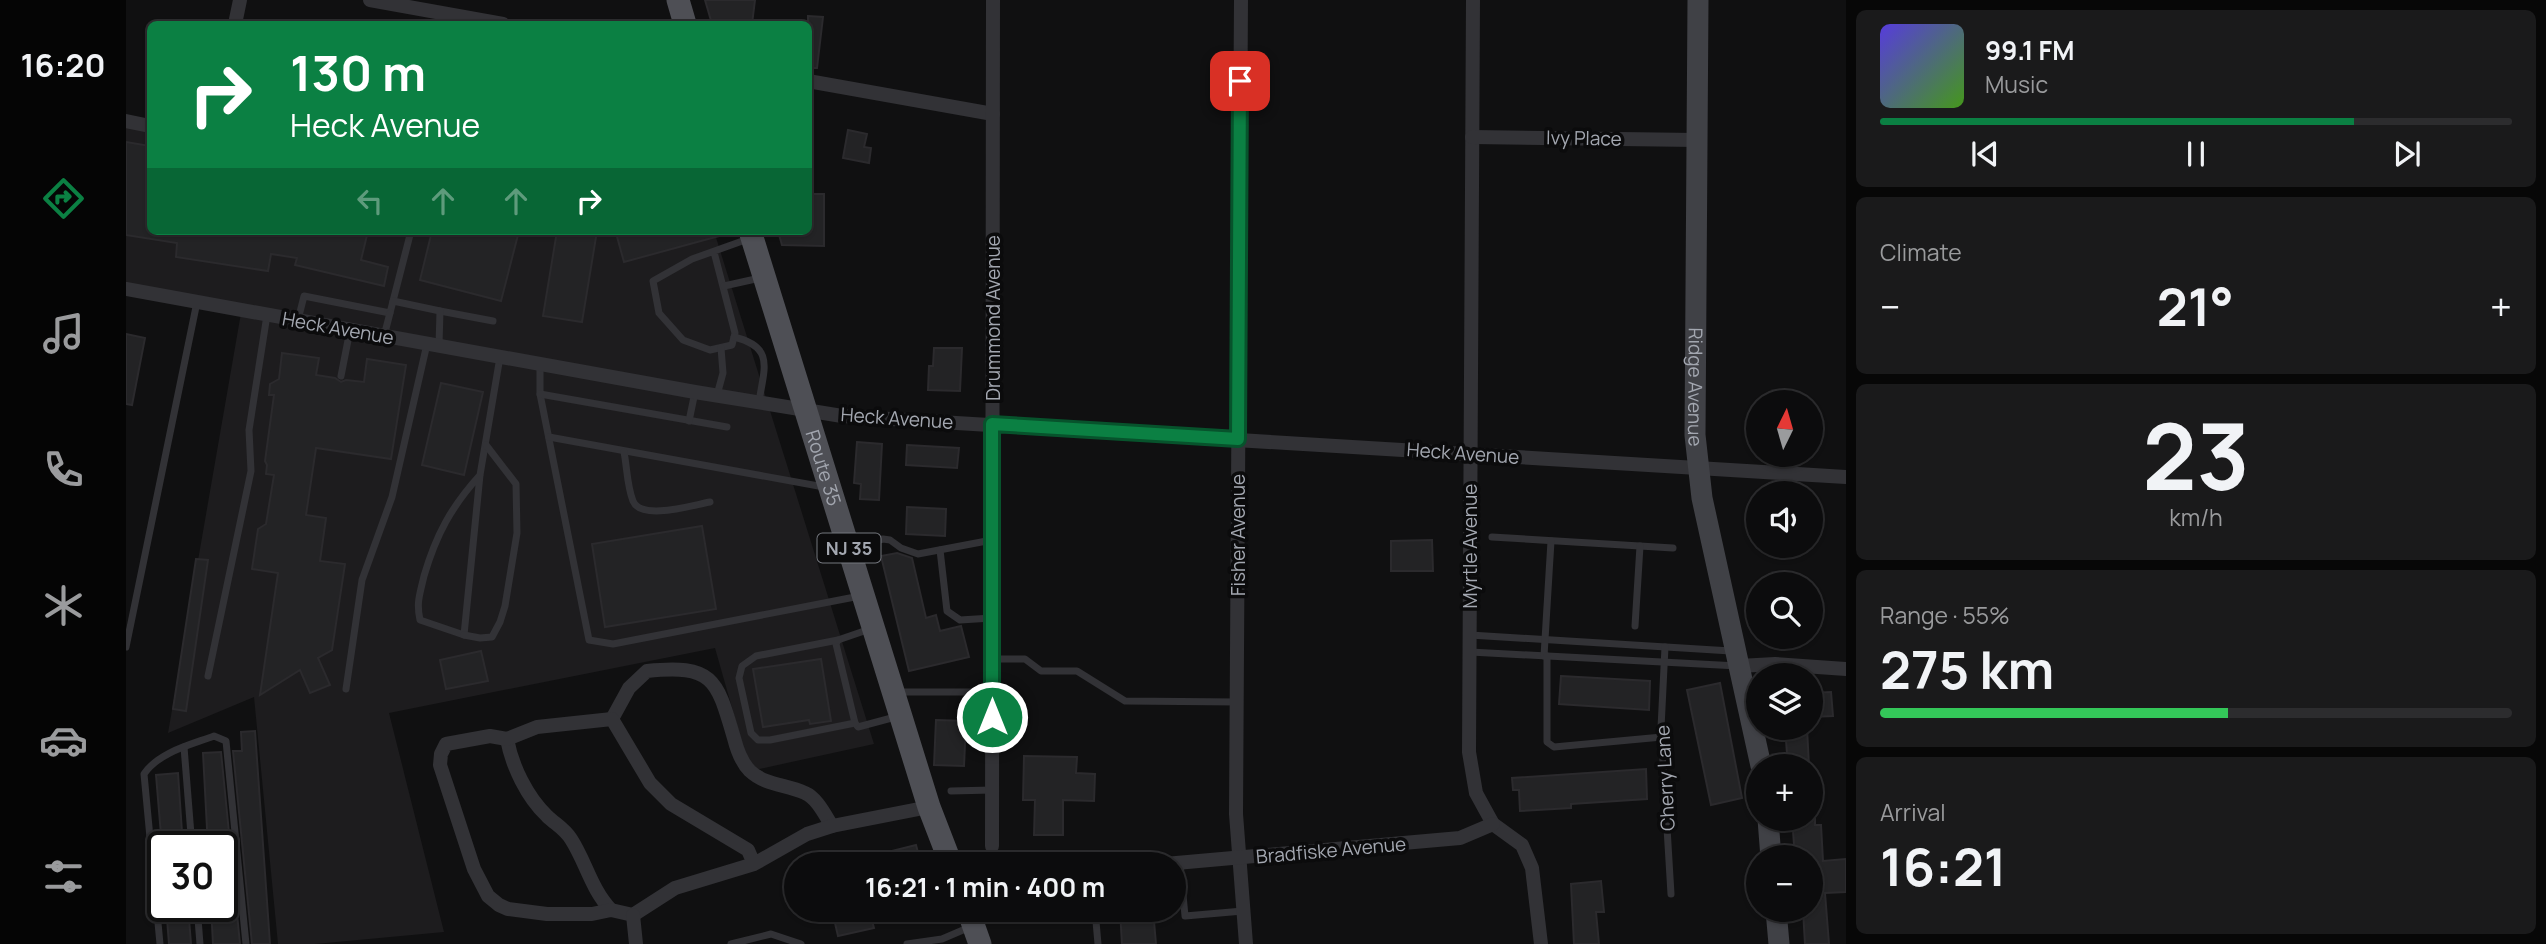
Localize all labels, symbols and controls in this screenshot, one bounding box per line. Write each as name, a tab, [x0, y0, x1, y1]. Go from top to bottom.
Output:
text: 99.1 FM	[1985, 32, 2074, 68]
text: 130 m	[290, 39, 426, 106]
text: 16:20	[21, 43, 105, 87]
icon: right	[175, 49, 266, 140]
pin	[1210, 51, 1270, 111]
icon: arrive	[1221, 62, 1259, 100]
text: Music	[1985, 68, 2048, 100]
text: Heck Avenue	[290, 103, 480, 147]
street label: Ivy Place	[1546, 124, 1622, 152]
icon: previous	[1966, 135, 2004, 173]
icon: pause	[2177, 135, 2215, 173]
icon: next	[2388, 135, 2426, 173]
icon: directions	[39, 174, 88, 223]
icon: left	[351, 182, 389, 220]
icon: ahead	[424, 182, 462, 220]
icon: ahead	[497, 182, 535, 220]
icon: right	[570, 182, 608, 220]
street label: Drummond Avenue	[980, 235, 1006, 401]
text: Climate	[1880, 236, 1962, 268]
text: 21°	[2157, 271, 2234, 342]
text: −	[1880, 280, 1901, 332]
text: +	[2490, 280, 2512, 332]
street label: Heck Avenue	[280, 305, 396, 351]
icon: music	[39, 309, 88, 358]
street label: Ridge Avenue	[1682, 327, 1709, 448]
north arrow	[1746, 390, 1824, 467]
map controls	[1746, 390, 1823, 922]
text: 23	[2142, 393, 2250, 517]
street label: Heck Avenue	[840, 401, 954, 435]
street label: Route 35	[800, 427, 848, 509]
street label: Heck Avenue	[1406, 436, 1520, 470]
icon: phone	[39, 445, 88, 494]
street label: Fisher Avenue	[1225, 474, 1251, 596]
button: sound	[1746, 481, 1823, 558]
street label: Myrtle Avenue	[1457, 484, 1483, 608]
text: km/h	[2169, 501, 2223, 533]
road number: NJ 35	[818, 534, 880, 562]
button: search	[1746, 572, 1823, 649]
icon: climate	[39, 581, 88, 630]
text: Range · 55%	[1880, 599, 2010, 631]
text: 275 km	[1880, 634, 2054, 705]
button: layers	[1746, 663, 1823, 740]
position arrow	[955, 680, 1029, 754]
icon: car	[39, 716, 88, 765]
street label: Cherry Lane	[1649, 724, 1681, 832]
button: +	[1746, 754, 1823, 831]
text: Arrival	[1880, 796, 1946, 828]
street label: Bradfiske Avenue	[1255, 830, 1407, 870]
speed limit sign: 30	[147, 831, 238, 922]
text: 16:21	[1880, 831, 2007, 902]
button: −	[1746, 845, 1823, 922]
icon: filters	[39, 852, 88, 901]
text: 16:21 · 1 min · 400 m	[865, 869, 1105, 905]

